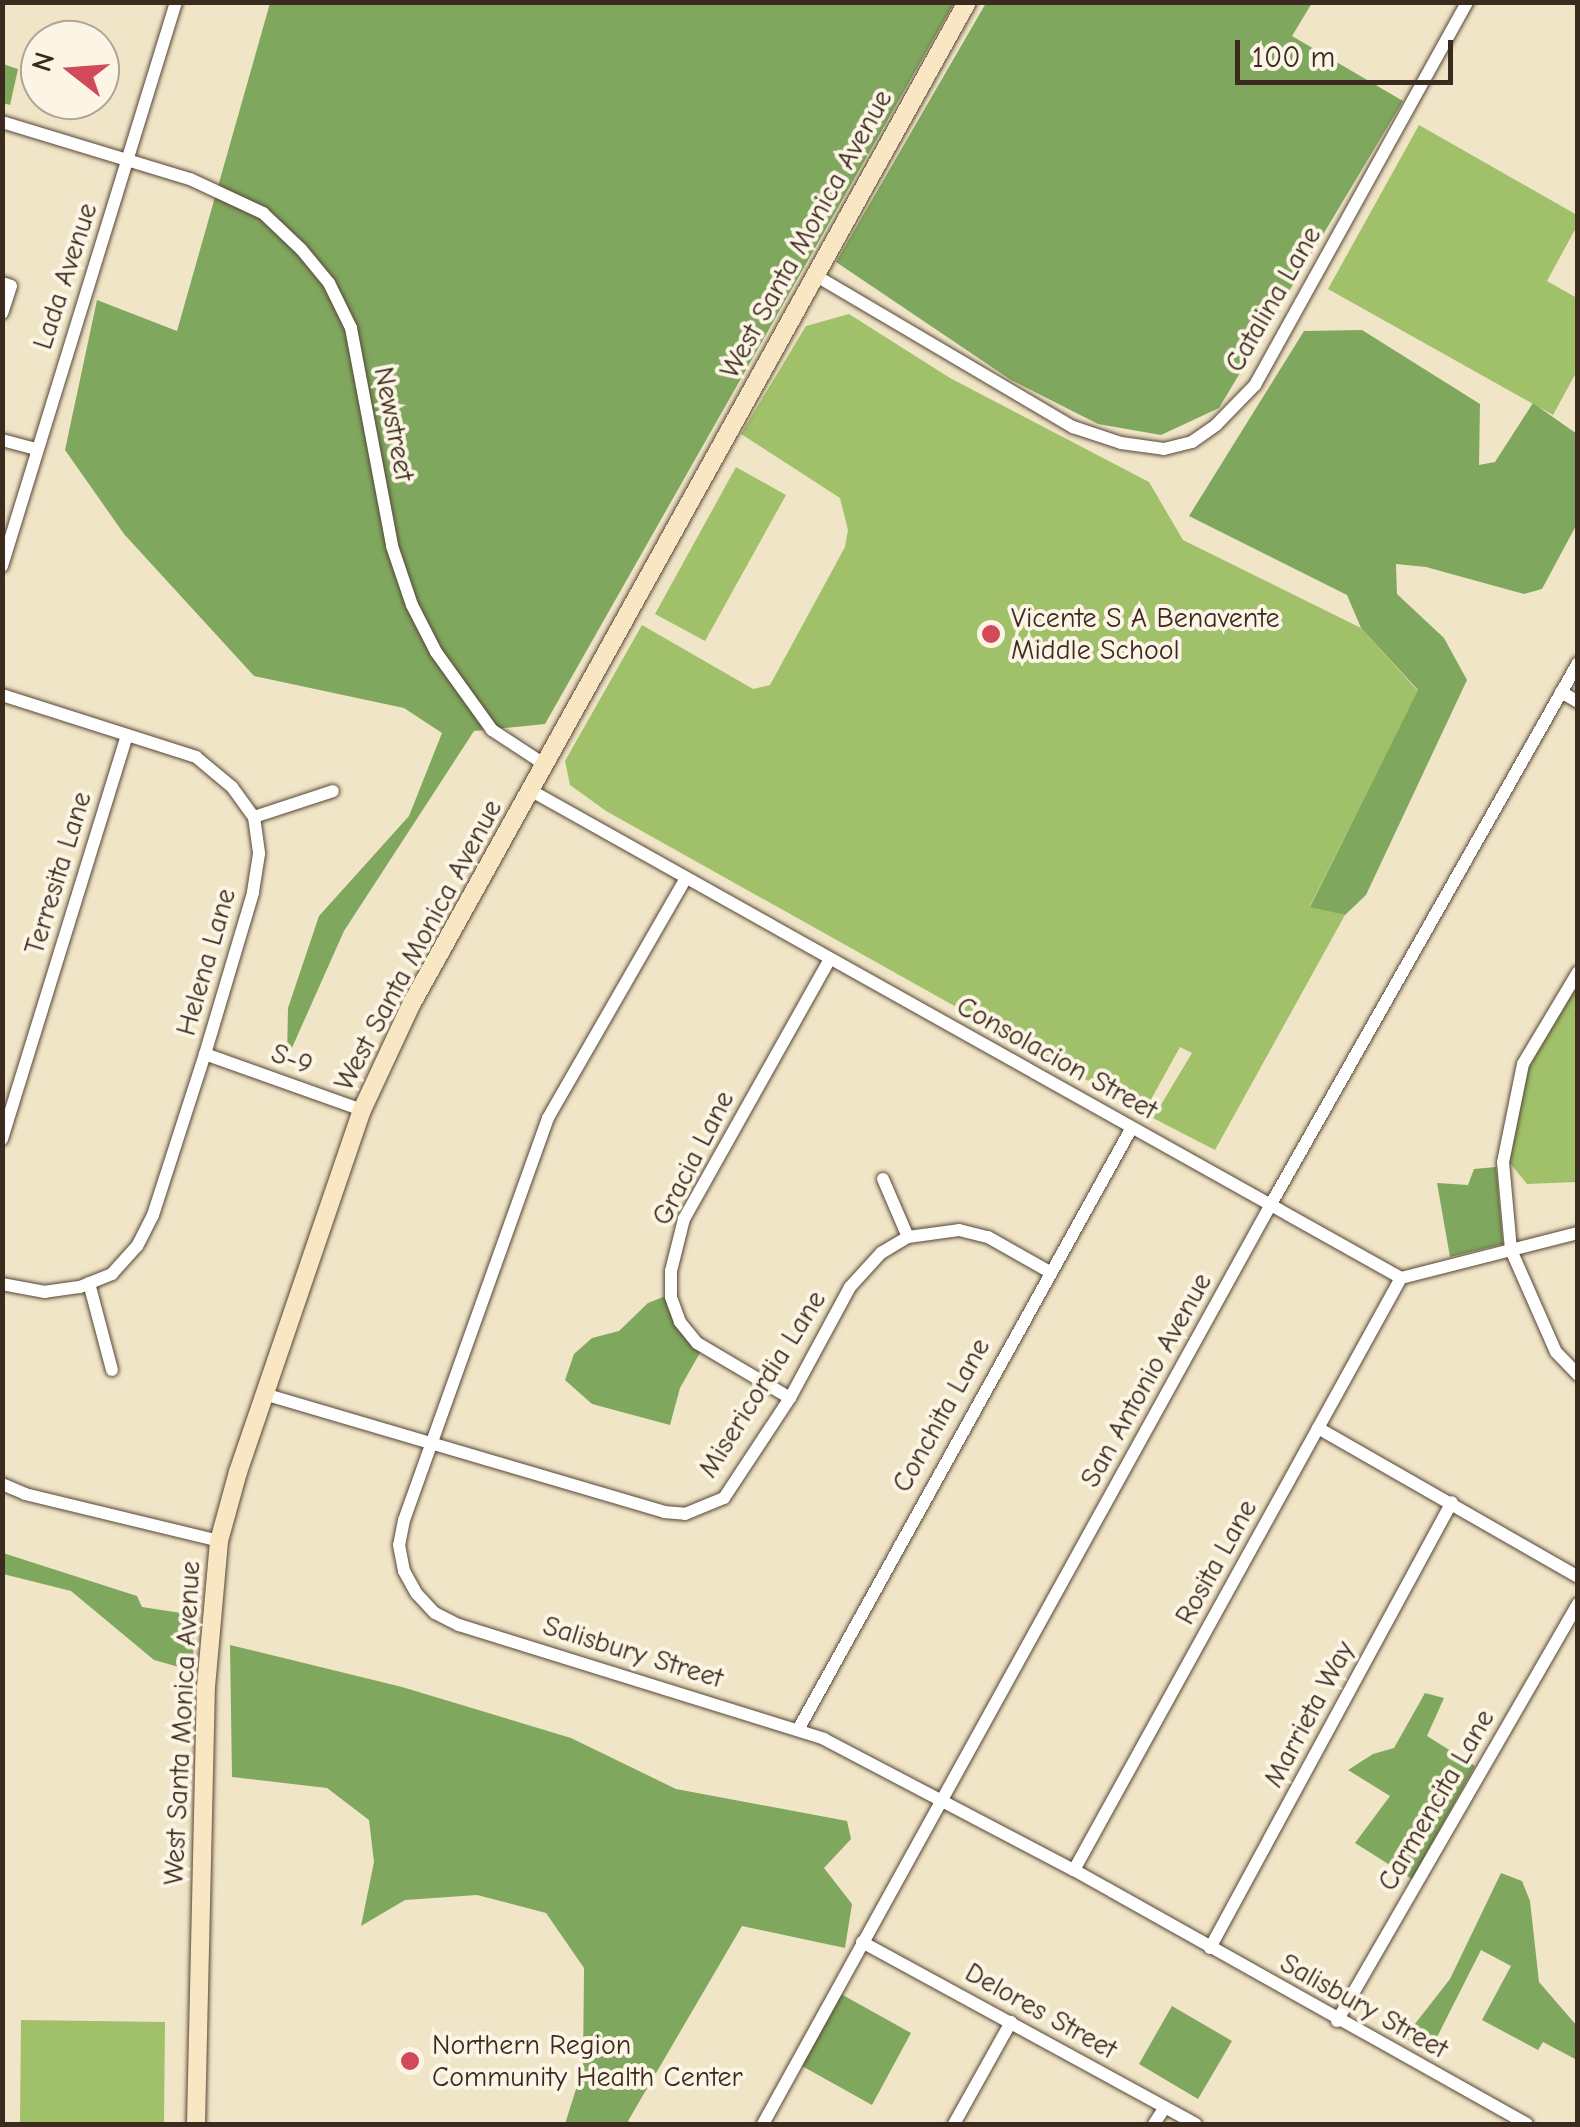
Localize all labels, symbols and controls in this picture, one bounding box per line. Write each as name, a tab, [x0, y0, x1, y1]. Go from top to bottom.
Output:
north arrow	[20, 20, 120, 120]
scale bar	[1240, 20, 1458, 82]
text: 100 m	[1252, 40, 1335, 75]
text: N	[25, 48, 61, 75]
street label: West Santa Monica Avenue	[713, 84, 899, 384]
street label: Lada Avenue	[26, 199, 104, 353]
street label: Catalina Lane	[1218, 220, 1328, 378]
street label: Newstreet	[366, 364, 422, 484]
place label: Vicente S A Benavente Middle School	[1011, 601, 1280, 667]
marker: Vicente S A Benavente Middle School	[980, 623, 1002, 645]
street label: Terresita Lane	[17, 787, 99, 959]
street label: West Santa Monica Avenue	[327, 794, 509, 1096]
street label: Helena Lane	[169, 885, 243, 1039]
street label: Consolacion Street	[951, 989, 1163, 1127]
street label: S-9	[267, 1036, 317, 1082]
street label: Gracia Lane	[645, 1085, 741, 1231]
street label: San Antonio Avenue	[1073, 1267, 1219, 1493]
street label: Misericordia Lane	[691, 1284, 833, 1484]
street label: Conchita Lane	[885, 1332, 997, 1498]
street label: Rosita Lane	[1168, 1494, 1264, 1630]
street label: West Santa Monica Avenue	[157, 1560, 207, 1886]
street label: Salisbury Street	[539, 1609, 727, 1695]
street label: Marrieta Way	[1256, 1635, 1362, 1793]
street label: Carmencita Lane	[1371, 1703, 1501, 1897]
street label: Salisbury Street	[1274, 1946, 1454, 2066]
street label: Delores Street	[959, 1956, 1123, 2066]
place label: Northern Region Community Health Center	[432, 2028, 743, 2094]
marker: Northern Region Community Health Center	[397, 2048, 423, 2074]

